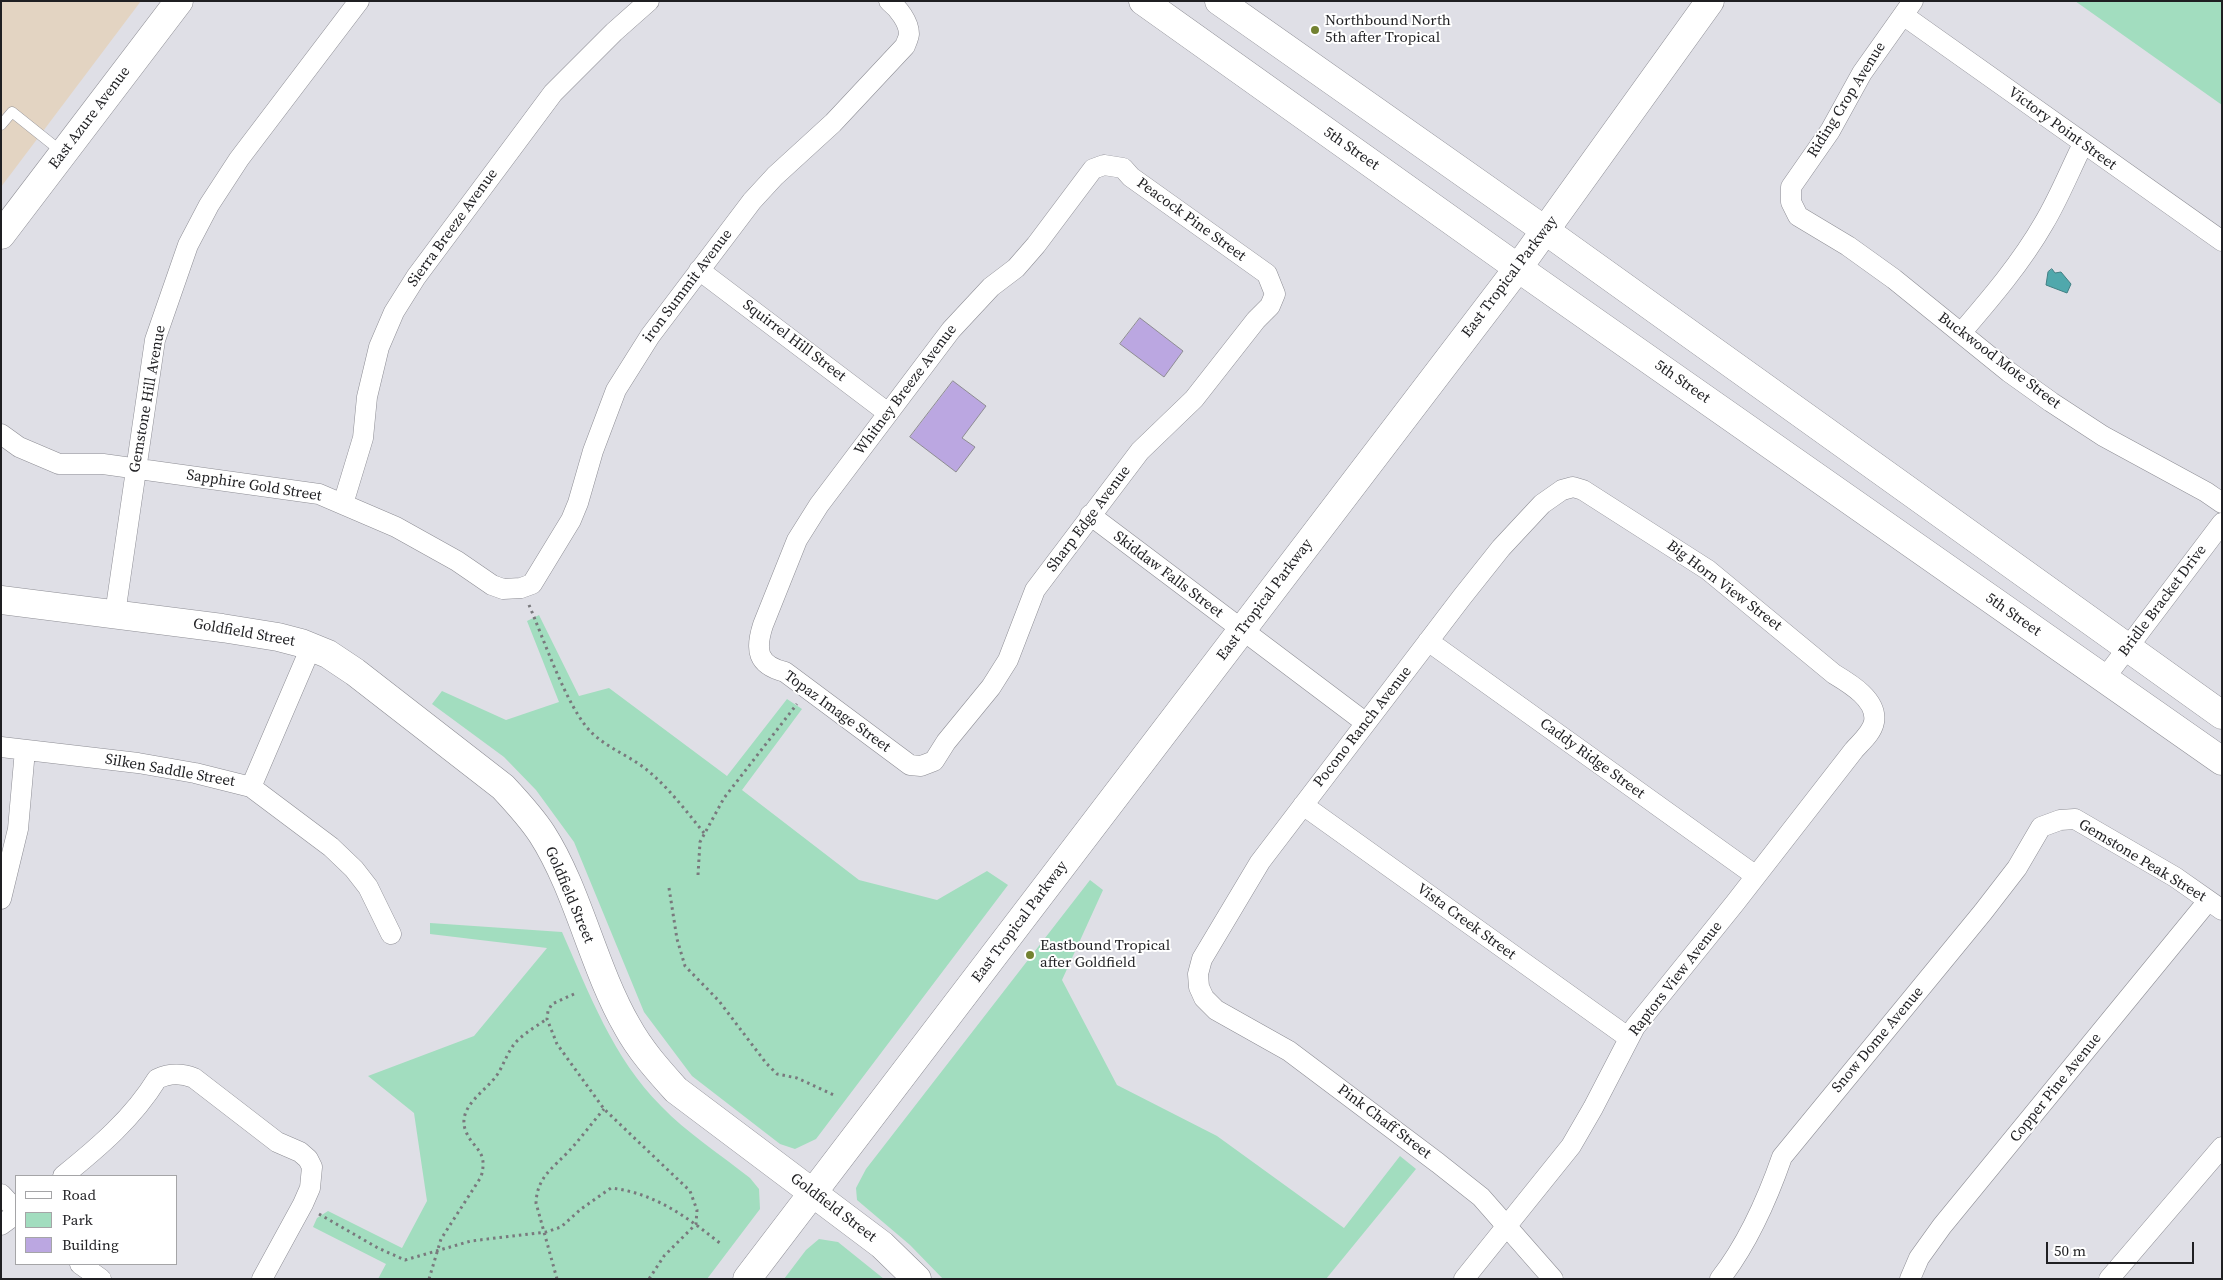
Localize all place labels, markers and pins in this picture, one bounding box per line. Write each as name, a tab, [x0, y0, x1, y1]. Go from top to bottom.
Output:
place label: Northbound North 5th after Tropical	[1325, 12, 1451, 47]
marker: Northbound North 5th after Tropical	[1309, 24, 1321, 36]
place label: Eastbound Tropical after Goldfield	[1040, 937, 1170, 972]
marker: Eastbound Tropical after Goldfield	[1024, 949, 1036, 961]

